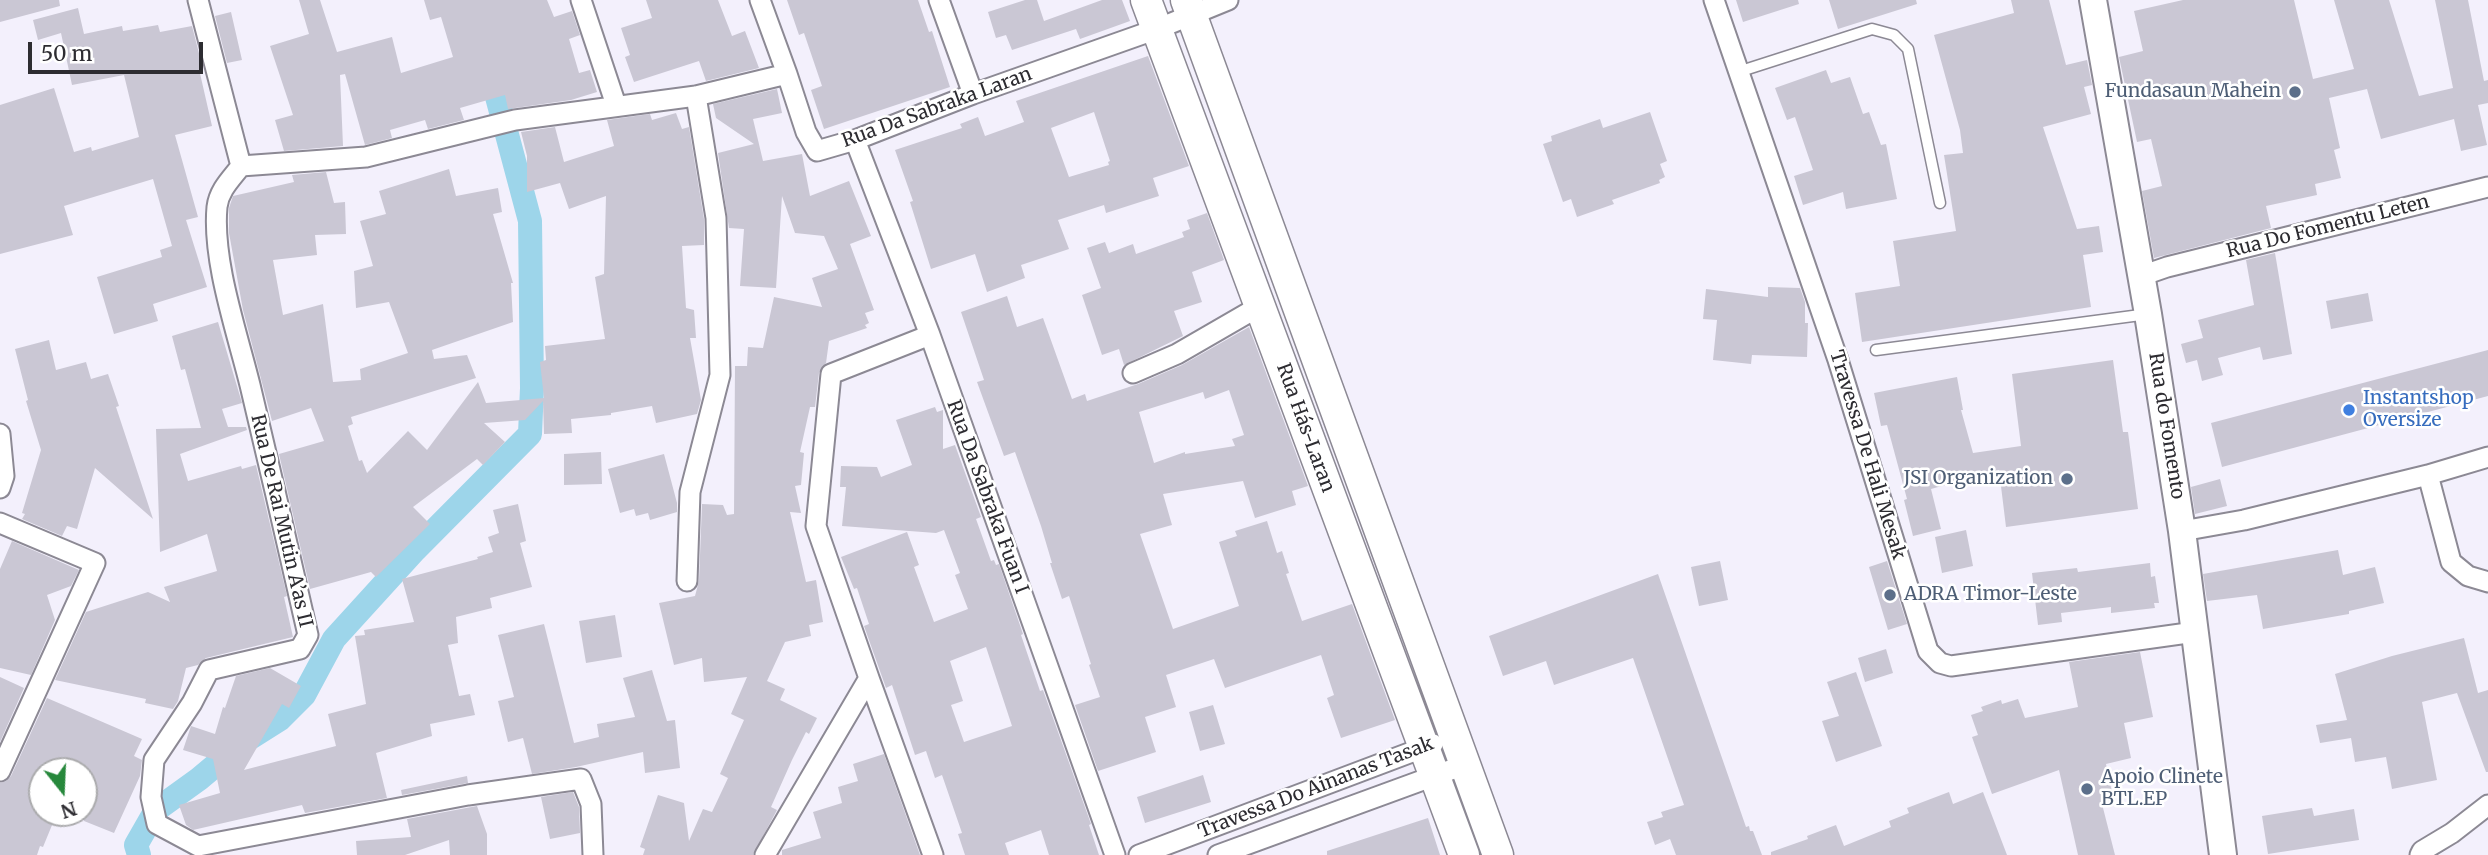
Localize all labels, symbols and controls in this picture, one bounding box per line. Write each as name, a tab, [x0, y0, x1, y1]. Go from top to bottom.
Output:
scale bar	[32, 28, 206, 72]
text: 50 m	[41, 40, 92, 67]
street label: Rua Da Sabraka Laran	[839, 63, 1035, 153]
place label: Fundasaun Mahein	[2105, 81, 2281, 103]
marker: Fundasaun Mahein	[2287, 84, 2303, 100]
street label: Rua Do Fomentu Leten	[2224, 191, 2432, 263]
street label: Travessa De Hali Mesak	[1824, 348, 1910, 562]
street label: Rua do Fomento	[2143, 351, 2189, 501]
street label: Rua Hás-Laran	[1271, 360, 1339, 496]
place label: Instantshop Oversize	[2363, 388, 2474, 432]
street label: Rua Da Sabraka Fuan I	[941, 397, 1033, 597]
marker: Instantshop Oversize	[2341, 402, 2357, 418]
street label: Rua De Rai Mutin A’as II	[245, 412, 317, 630]
place label: JSI Organization	[1904, 468, 2053, 490]
marker: JSI Organization	[2059, 471, 2075, 487]
place label: ADRA Timor-Leste	[1904, 584, 2077, 606]
marker: ADRA Timor-Leste	[1882, 587, 1898, 603]
street label: Travessa Do Ainanas Tasak	[1195, 733, 1437, 843]
north arrow	[28, 757, 98, 827]
place label: Apoio Clinete BTL.EP	[2101, 767, 2223, 811]
marker: Apoio Clinete BTL.EP	[2079, 781, 2095, 797]
text: N	[58, 796, 80, 824]

